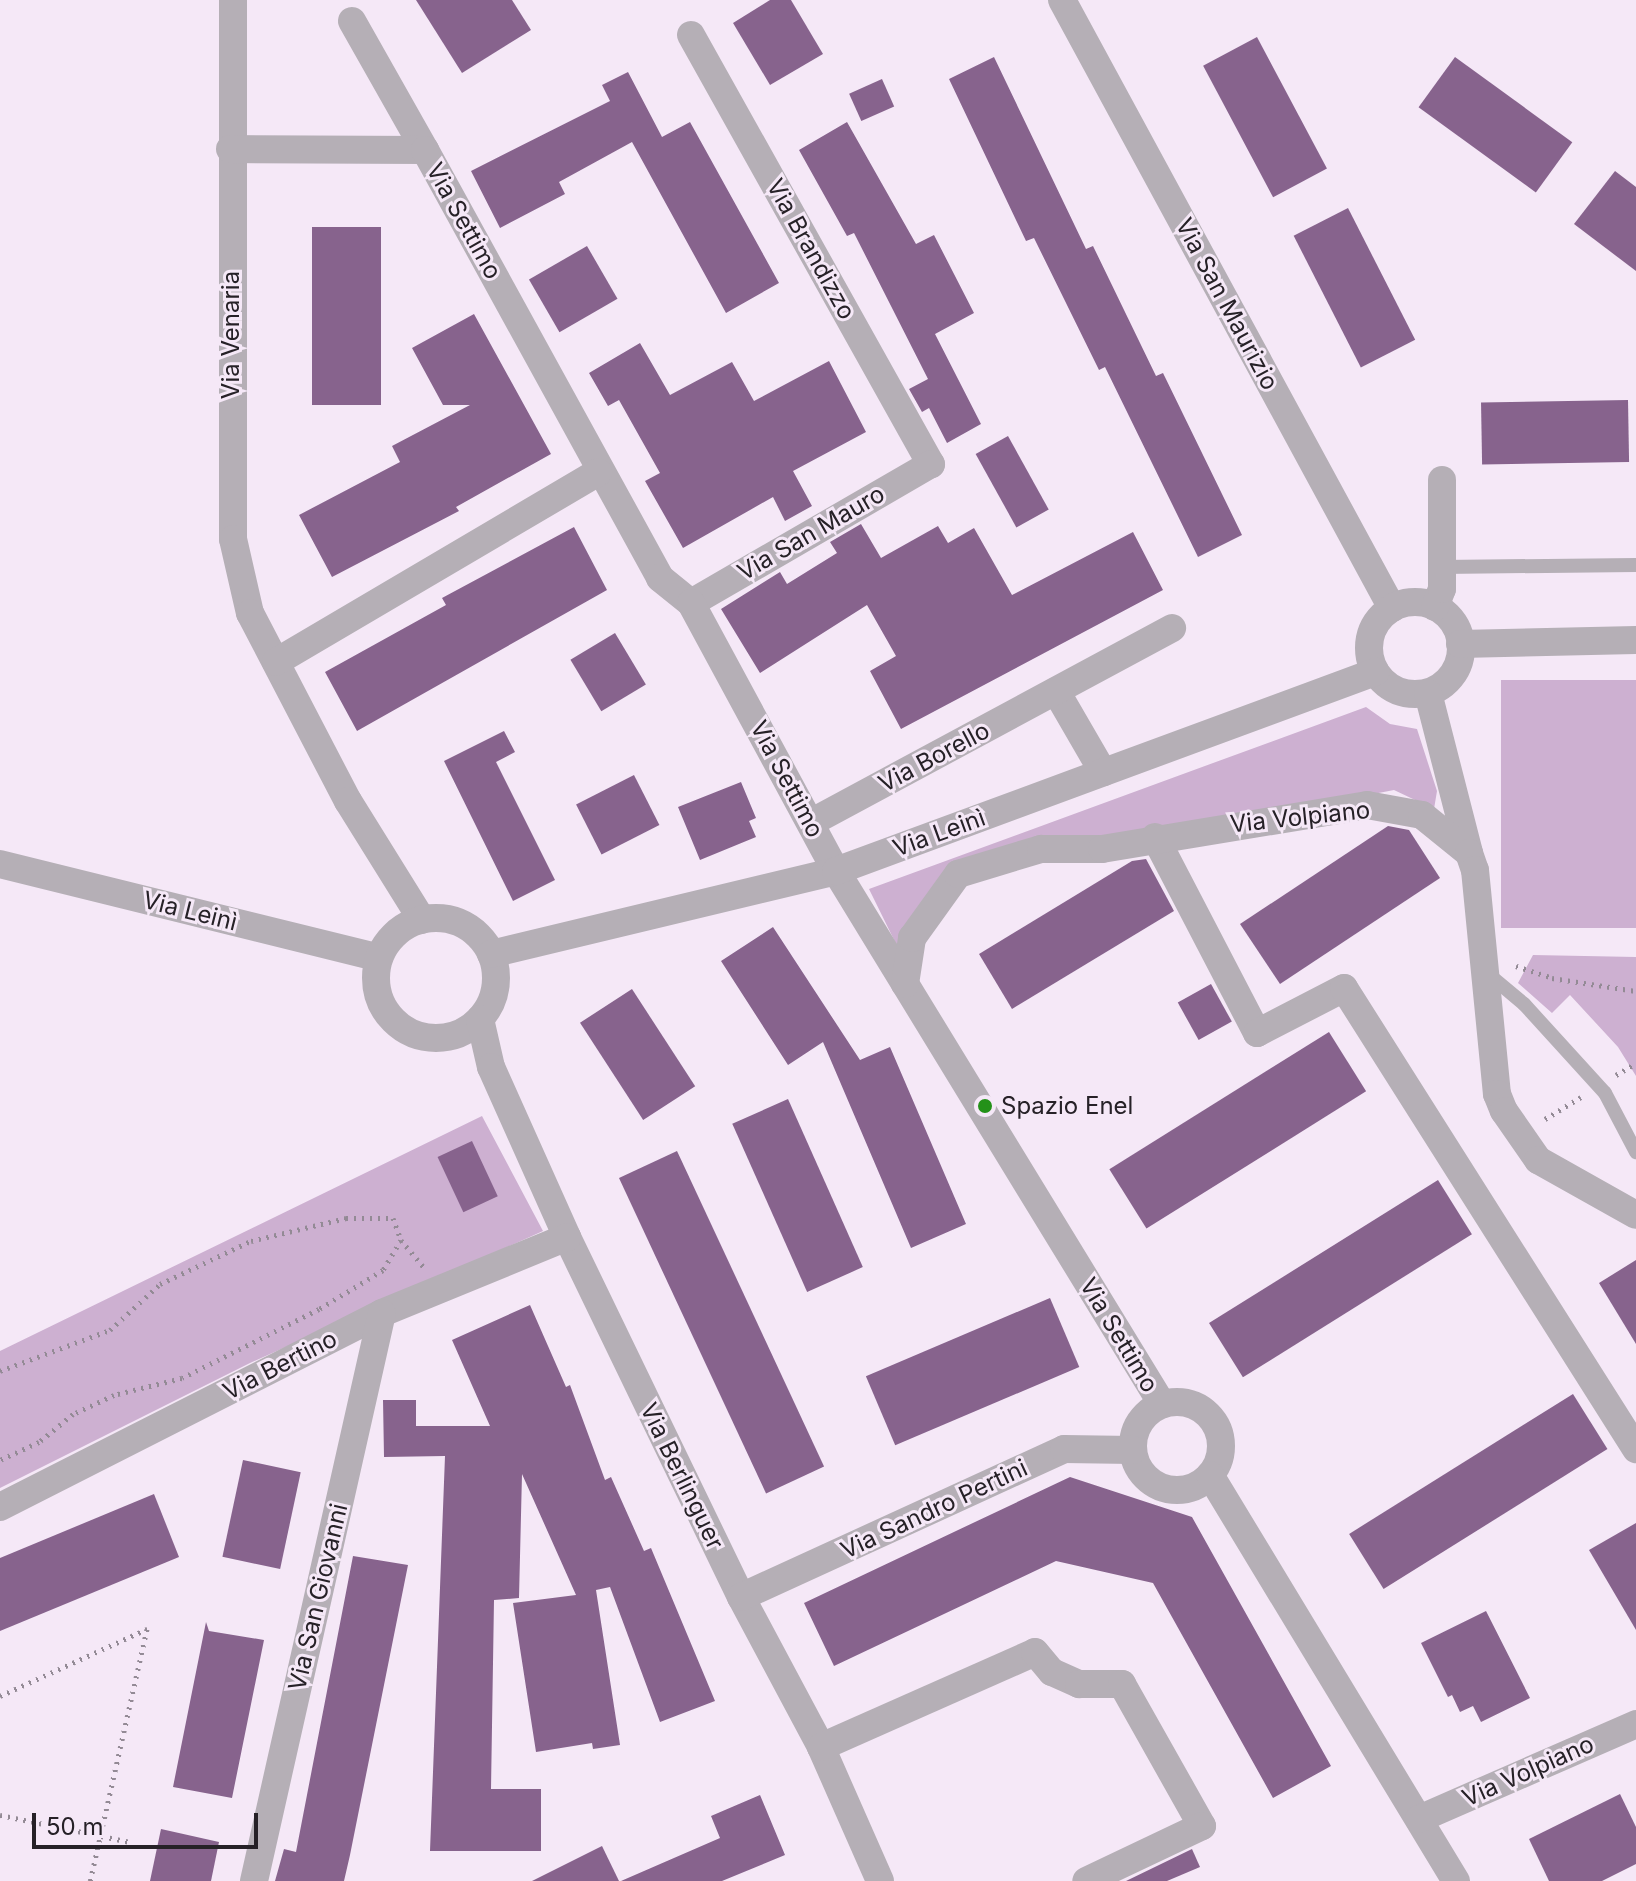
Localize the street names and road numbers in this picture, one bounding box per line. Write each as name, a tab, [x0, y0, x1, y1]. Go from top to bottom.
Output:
street label: Via Settimo	[420, 158, 508, 284]
street label: Via Brandizzo	[761, 174, 861, 324]
street label: Via San Maurizio	[1170, 213, 1284, 395]
street label: Via Venaria	[217, 271, 245, 399]
street label: Via San Mauro	[732, 479, 890, 587]
street label: Via Settimo	[744, 716, 830, 842]
street label: Via Borello	[874, 716, 994, 798]
street label: Via Volpiano	[1229, 795, 1371, 839]
street label: Via Leinì	[889, 803, 989, 863]
street label: Via Leinì	[140, 885, 240, 937]
street label: Via Settimo	[1074, 1273, 1164, 1397]
street label: Via Bertino	[218, 1324, 342, 1406]
street label: Via Berlinguer	[634, 1398, 730, 1554]
street label: Via Sandro Pertini	[836, 1453, 1032, 1565]
street label: Via San Giovanni	[282, 1501, 354, 1693]
street label: Via Volpiano	[1458, 1729, 1598, 1813]

